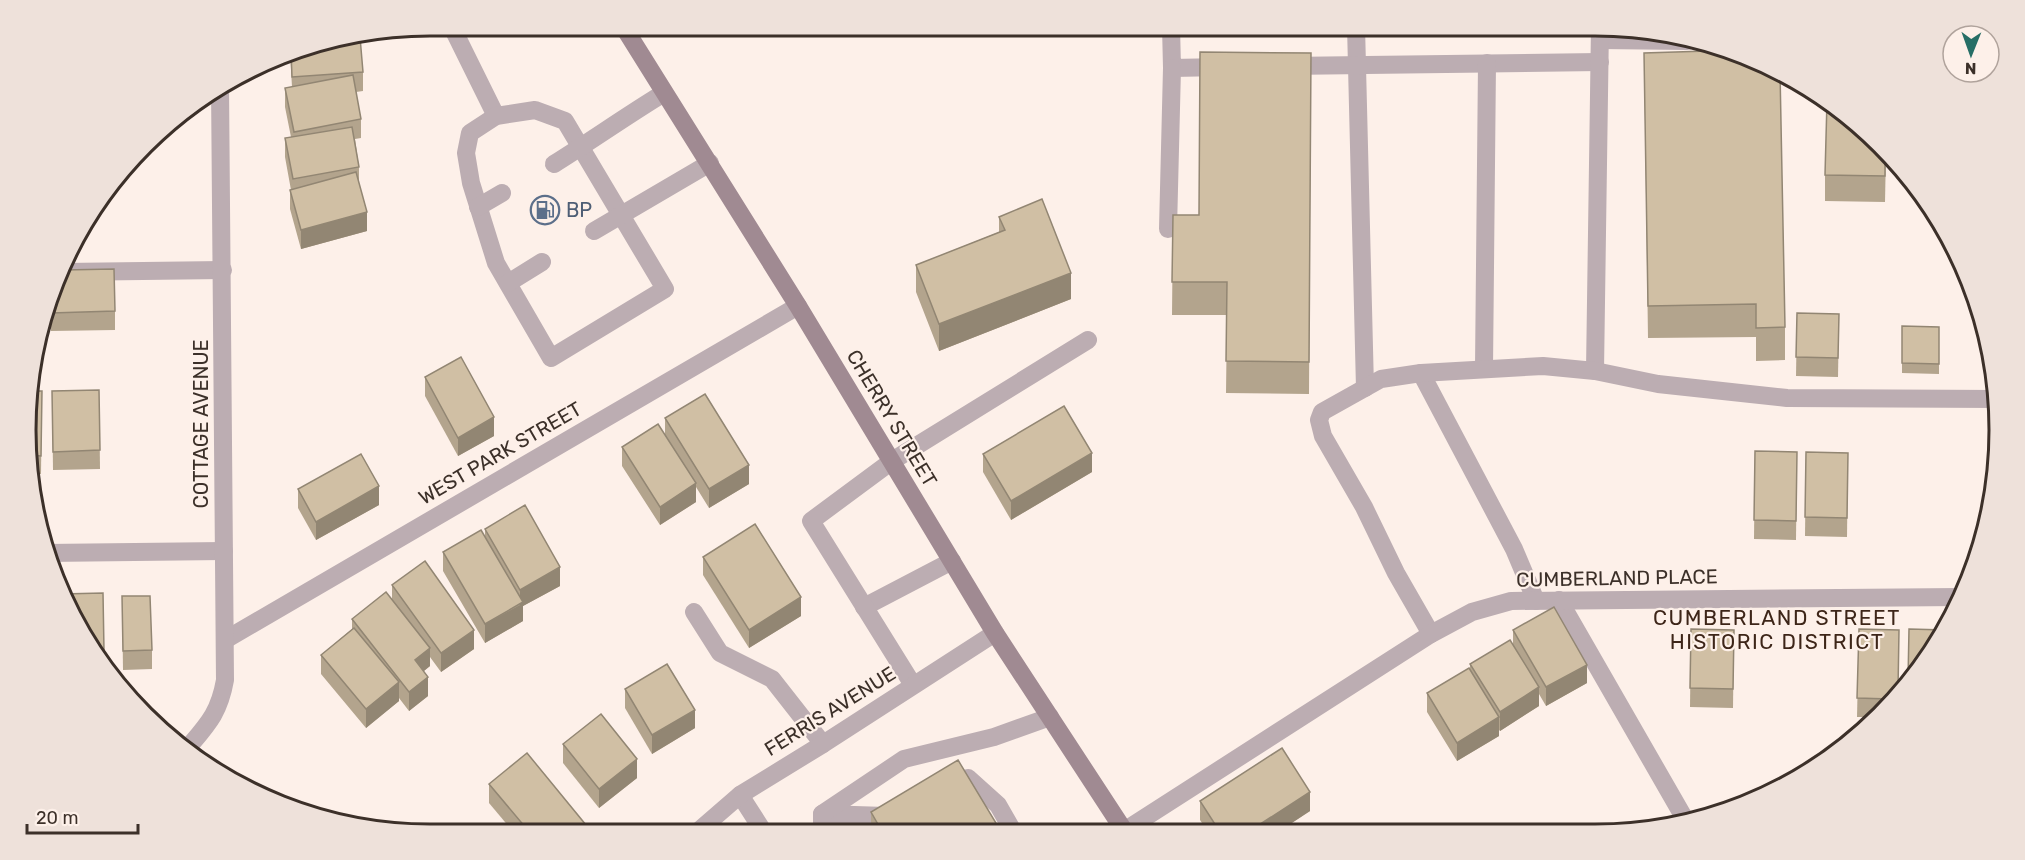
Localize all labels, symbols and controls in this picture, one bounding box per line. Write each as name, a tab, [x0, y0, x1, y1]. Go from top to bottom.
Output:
north arrow	[1941, 24, 2001, 84]
text: N	[1965, 59, 1977, 78]
fuel station icon: BP	[529, 194, 561, 226]
place label: BP	[566, 198, 592, 222]
street label: COTTAGE AVENUE	[189, 339, 213, 509]
street label: CHERRY STREET	[842, 345, 943, 491]
street label: WEST PARK STREET	[414, 396, 586, 510]
street label: CUMBERLAND PLACE	[1516, 564, 1718, 592]
district label: CUMBERLAND STREET HISTORIC DISTRICT	[1653, 605, 1901, 654]
street label: FERRIS AVENUE	[760, 661, 900, 761]
scale bar	[27, 797, 138, 835]
text: 20 m	[36, 807, 78, 829]

